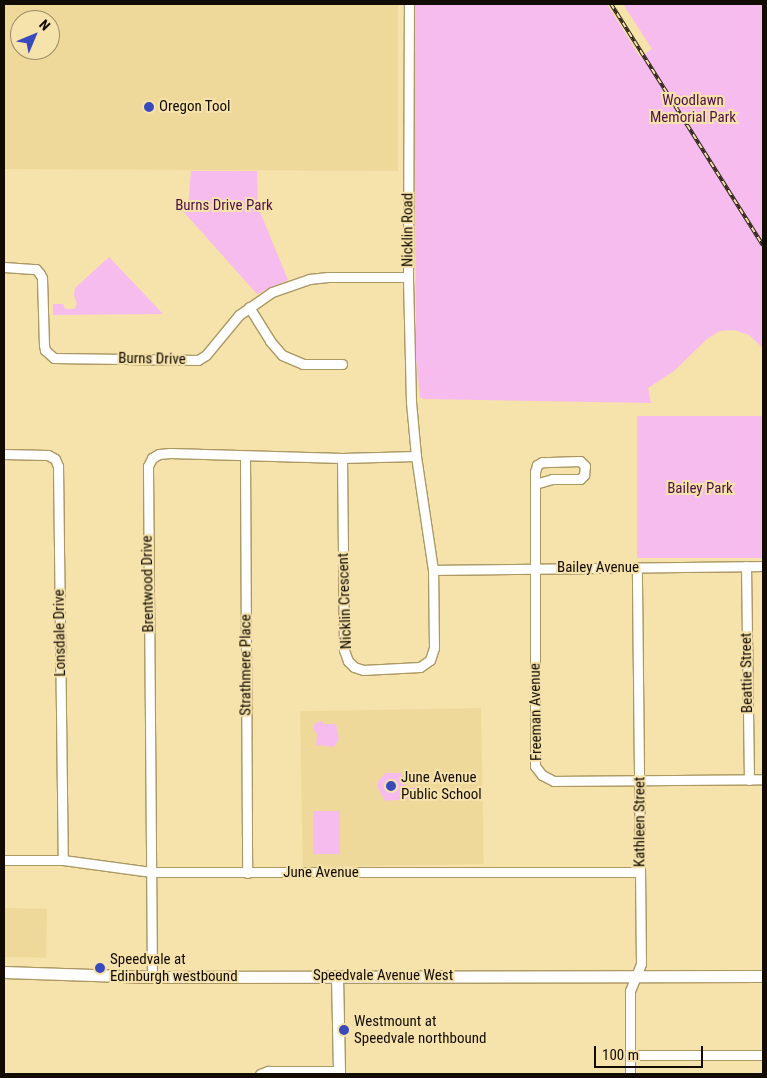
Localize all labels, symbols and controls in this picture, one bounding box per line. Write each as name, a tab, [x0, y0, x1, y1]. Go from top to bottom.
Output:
north arrow	[10, 10, 60, 60]
text: N	[36, 16, 54, 34]
park label: Woodlawn Memorial Park	[650, 91, 736, 126]
place label: Oregon Tool	[159, 98, 231, 116]
marker: Oregon Tool	[143, 101, 155, 113]
street label: Nicklin Road	[399, 193, 417, 267]
park label: Burns Drive Park	[175, 197, 273, 215]
street label: Burns Drive	[118, 349, 186, 369]
park label: Bailey Park	[667, 480, 733, 498]
street label: Brentwood Drive	[138, 535, 158, 633]
street label: Nicklin Crescent	[334, 552, 356, 650]
street label: Bailey Avenue	[557, 559, 639, 577]
street label: Lonsdale Drive	[50, 589, 70, 677]
street label: Strathmere Place	[237, 614, 255, 716]
street label: Beattie Street	[737, 633, 757, 713]
street label: Freeman Avenue	[526, 663, 546, 761]
place label: June Avenue Public School	[401, 768, 482, 803]
street label: Kathleen Street	[631, 777, 649, 867]
marker: June Avenue Public School	[385, 780, 397, 792]
street label: June Avenue	[283, 864, 359, 882]
place label: Speedvale at Edinburgh westbound	[110, 950, 238, 985]
marker: Speedvale at Edinburgh westbound	[94, 962, 106, 974]
street label: Speedvale Avenue West	[313, 967, 453, 985]
place label: Westmount at Speedvale northbound	[354, 1012, 486, 1047]
marker: Westmount at Speedvale northbound	[338, 1024, 350, 1036]
scale bar	[597, 1036, 706, 1068]
text: 100 m	[602, 1046, 639, 1064]

